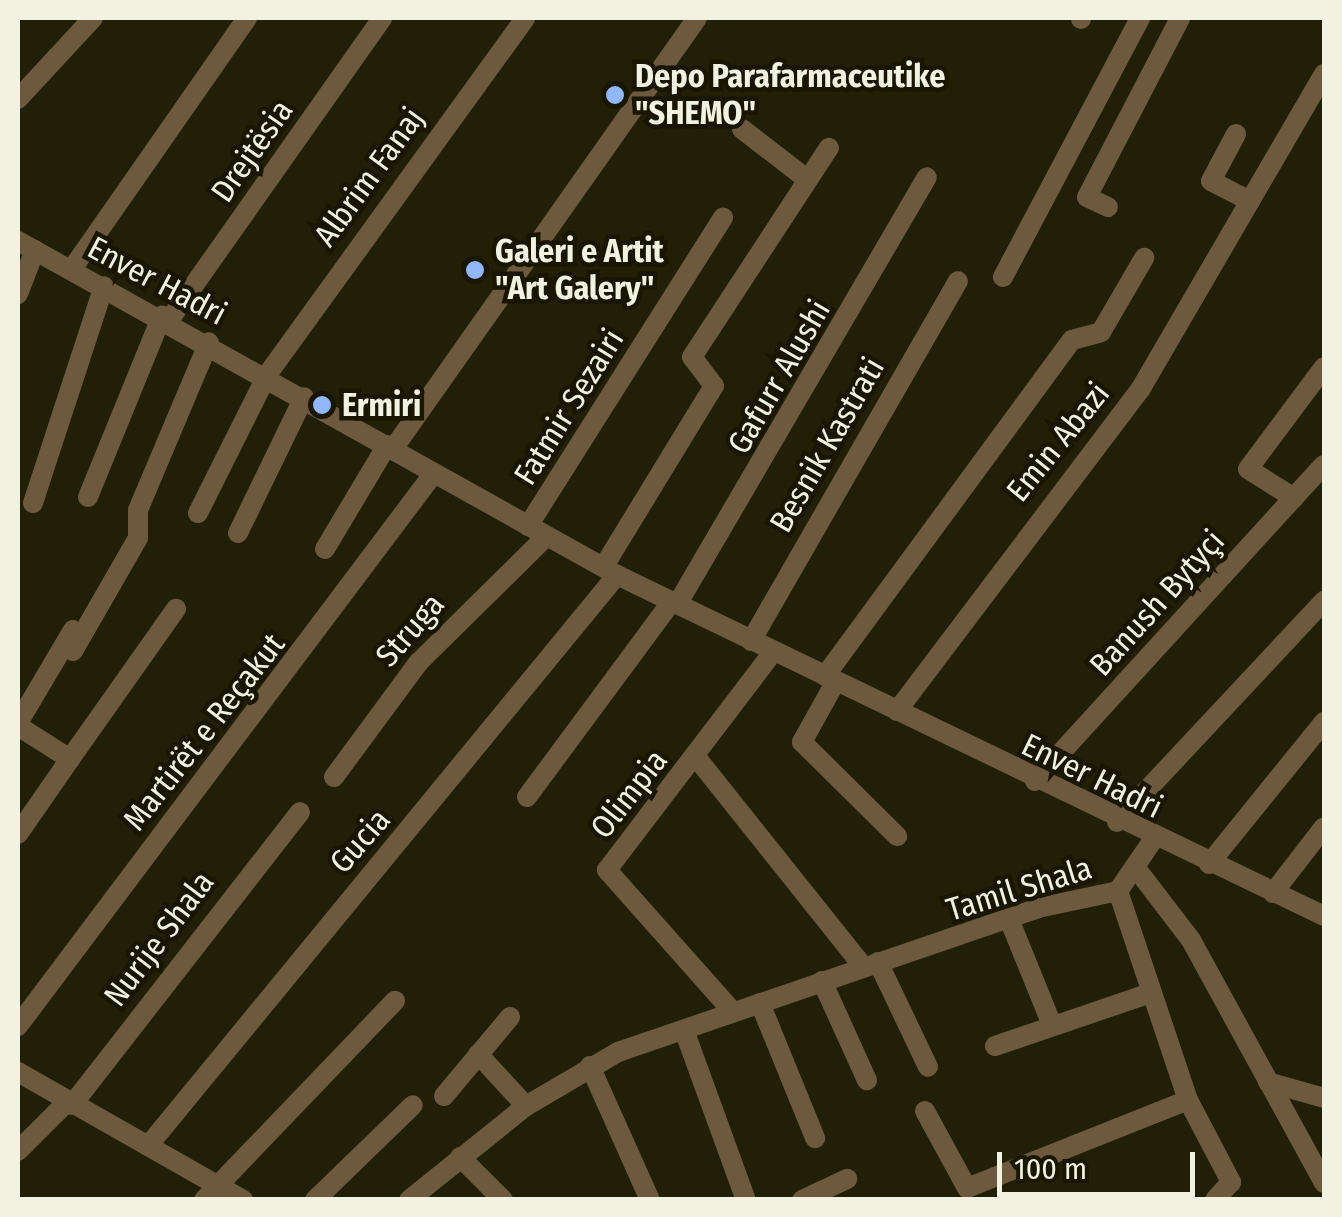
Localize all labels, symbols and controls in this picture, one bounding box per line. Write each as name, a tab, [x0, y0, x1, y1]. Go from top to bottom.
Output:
place label: Depo Parafarmaceutike "SHEMO"	[635, 58, 945, 133]
marker: Depo Parafarmaceutike "SHEMO"	[604, 84, 626, 106]
street label: Drejtësia	[203, 93, 301, 209]
street label: Albrim Fanaj	[306, 100, 432, 254]
street label: Enver Hadri	[81, 229, 233, 333]
place label: Galeri e Artit "Art Galery"	[495, 233, 664, 308]
marker: Galeri e Artit "Art Galery"	[464, 259, 486, 281]
street label: Gafurr Alushi	[720, 293, 838, 461]
street label: Fatmir Sezairi	[506, 322, 632, 492]
street label: Besnik Kastrati	[762, 351, 892, 539]
street label: Emin Abazi	[998, 375, 1118, 509]
place label: Ermiri	[342, 386, 421, 424]
marker: Ermiri	[311, 394, 333, 416]
street label: Banush Bytyçi	[1082, 522, 1232, 684]
street label: Struga	[368, 586, 452, 674]
street label: Martirët e Reçakut	[115, 626, 293, 838]
street label: Enver Hadri	[1016, 726, 1168, 826]
street label: Olimpia	[582, 742, 676, 846]
street label: Gucia	[322, 801, 398, 881]
street label: Tamil Shala	[942, 849, 1096, 929]
street label: Nurije Shala	[96, 864, 222, 1014]
scale bar	[1002, 1132, 1200, 1194]
text: 100 m	[1014, 1151, 1087, 1187]

